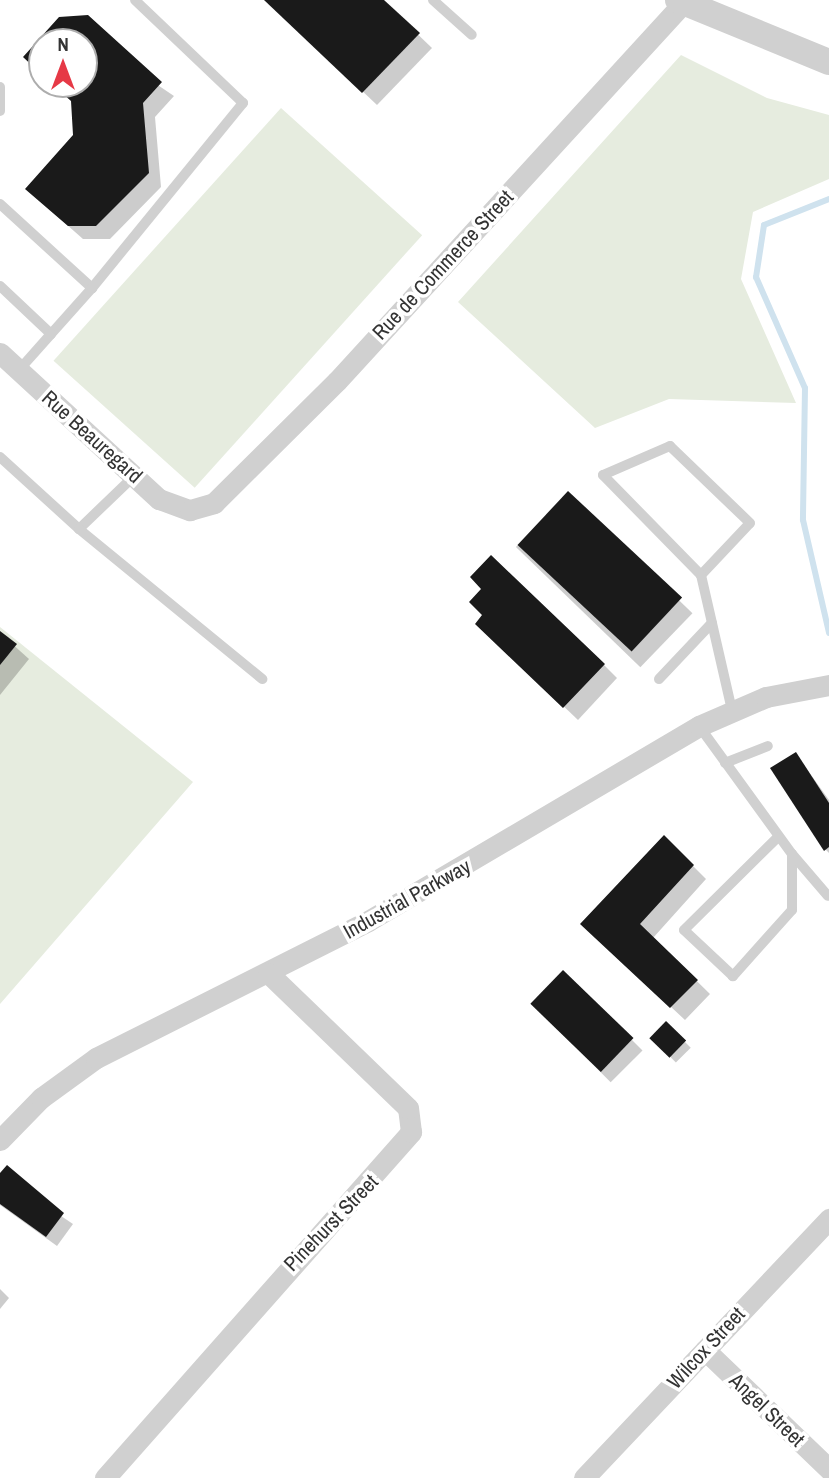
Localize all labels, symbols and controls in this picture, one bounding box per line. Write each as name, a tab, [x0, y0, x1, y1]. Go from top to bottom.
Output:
north arrow	[28, 28, 98, 98]
text: N	[57, 31, 69, 57]
street label: Rue de Commerce Street	[367, 185, 519, 345]
street label: Rue Beauregard	[37, 385, 147, 489]
street label: Industrial Parkway	[339, 854, 475, 944]
street label: Pinehurst Street	[279, 1169, 383, 1277]
street label: Wilcox Street	[662, 1302, 750, 1394]
street label: Angel Street	[724, 1368, 810, 1452]

